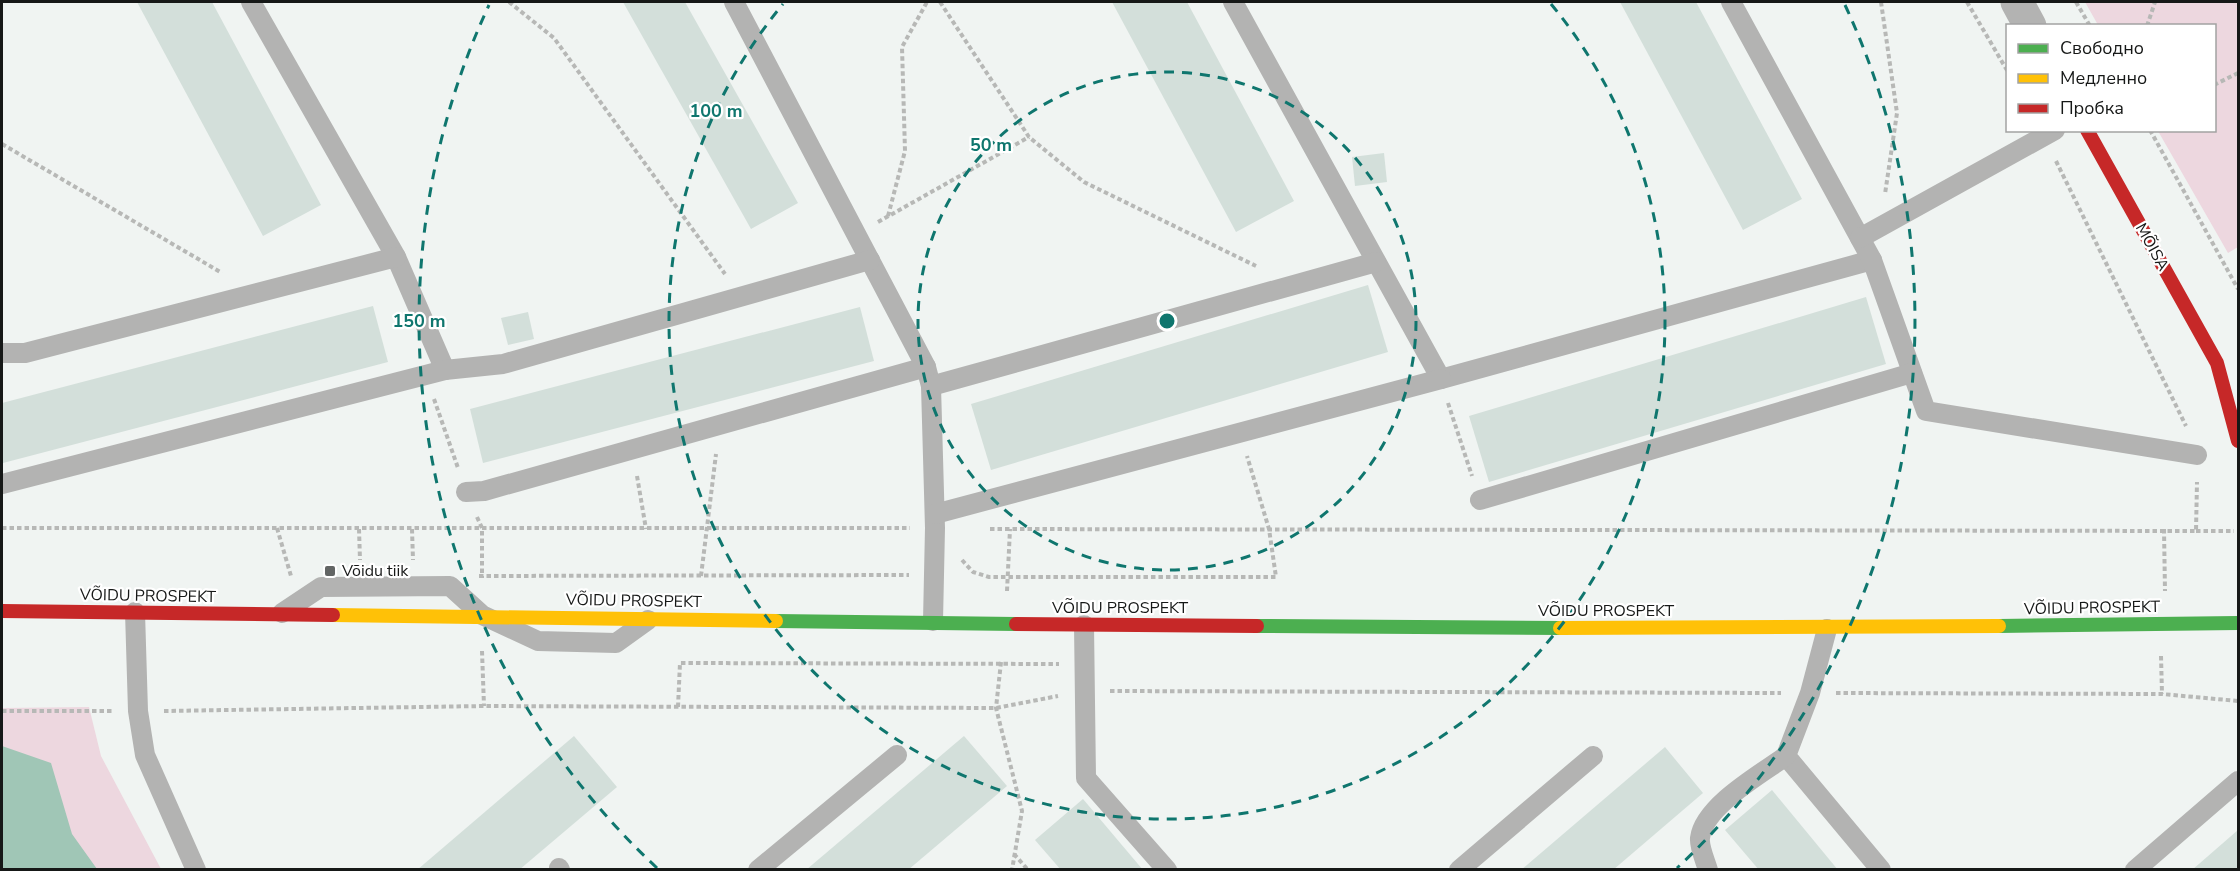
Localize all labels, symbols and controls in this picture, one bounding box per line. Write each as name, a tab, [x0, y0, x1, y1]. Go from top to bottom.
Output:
legend	[2006, 24, 2216, 132]
text: Свободно	[2060, 36, 2144, 60]
text: Медленно	[2060, 66, 2147, 90]
text: Пробка	[2060, 96, 2124, 120]
text: 100 m	[689, 99, 743, 123]
text: 50 m	[970, 133, 1012, 157]
street label: MÕISA	[2130, 219, 2174, 275]
text: 150 m	[392, 309, 446, 333]
centre of rings	[1157, 311, 1177, 331]
place label: Võidu tiik	[341, 560, 409, 582]
marker: Võidu tiik	[323, 564, 337, 578]
street label: VÕIDU PROSPEKT	[79, 584, 217, 608]
street label: VÕIDU PROSPEKT	[565, 589, 703, 613]
street label: VÕIDU PROSPEKT	[2023, 596, 2161, 620]
street label: VÕIDU PROSPEKT	[1051, 597, 1188, 619]
street label: VÕIDU PROSPEKT	[1537, 600, 1674, 622]

